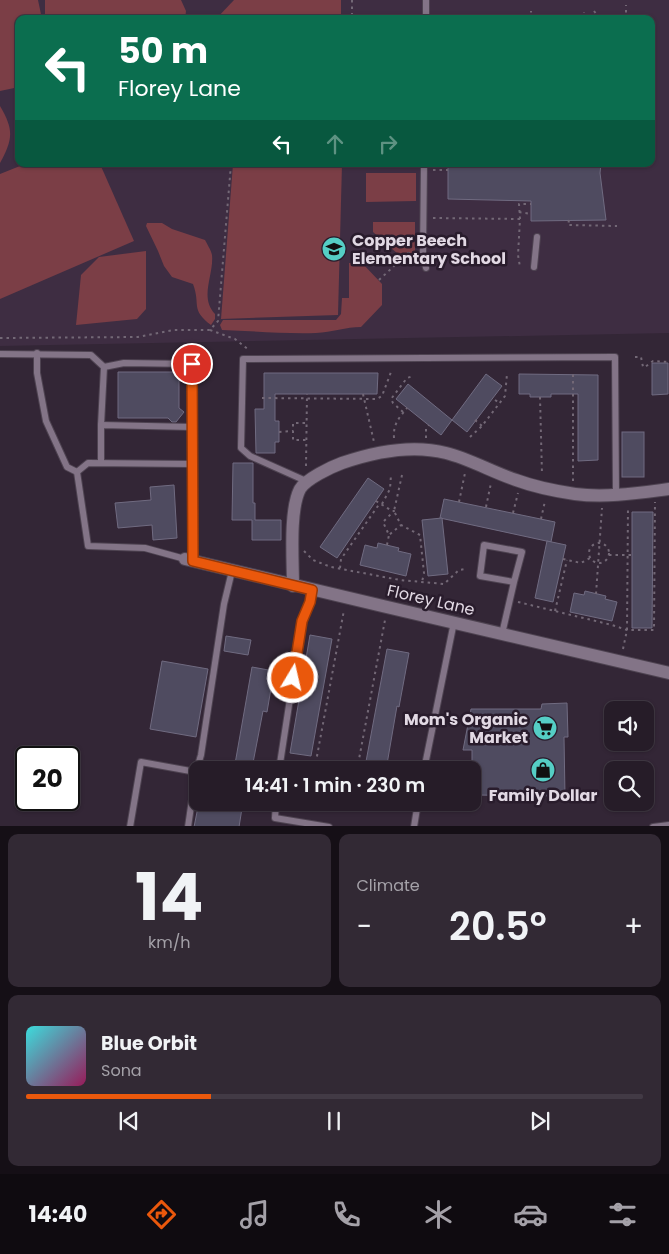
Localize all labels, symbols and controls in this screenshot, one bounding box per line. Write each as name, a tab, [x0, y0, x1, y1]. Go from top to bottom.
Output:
text: 50 m	[118, 26, 208, 75]
icon: left	[35, 35, 100, 100]
text: Florey Lane	[118, 73, 241, 104]
icon: left	[268, 130, 296, 158]
icon: ahead	[321, 130, 349, 158]
icon: right	[374, 130, 402, 158]
place label: Copper Beech Elementary School	[352, 229, 506, 270]
school or university icon: Copper Beech Elementary School	[321, 236, 347, 262]
pin	[171, 343, 213, 385]
icon: arrive	[178, 350, 206, 378]
street label: Florey Lane	[385, 579, 477, 621]
position arrow	[266, 651, 318, 703]
map controls	[604, 701, 654, 811]
button: sound	[604, 701, 654, 751]
place label: Mom's Organic Market	[404, 708, 528, 749]
supermarket icon: Mom's Organic Market	[532, 715, 558, 741]
speed limit sign: 20	[15, 746, 80, 811]
shop icon: Family Dollar	[530, 757, 556, 783]
button: search	[604, 761, 654, 811]
text: 14:41 · 1 min · 230 m	[245, 772, 425, 799]
place label: Family Dollar	[489, 784, 597, 807]
text: 14	[135, 852, 203, 943]
text: Climate	[357, 874, 420, 897]
text: 20.5°	[449, 900, 547, 953]
text: −	[357, 907, 372, 946]
text: +	[624, 907, 643, 946]
text: km/h	[148, 931, 191, 954]
text: Blue Orbit	[101, 1030, 197, 1057]
text: Sona	[101, 1059, 142, 1082]
icon: previous	[115, 1107, 143, 1135]
icon: pause	[320, 1107, 348, 1135]
icon: next	[526, 1107, 554, 1135]
icon: directions	[144, 1197, 179, 1232]
icon: music	[237, 1197, 272, 1232]
icon: phone	[329, 1197, 364, 1232]
icon: climate	[421, 1197, 456, 1232]
icon: car	[513, 1197, 548, 1232]
icon: filters	[605, 1197, 640, 1232]
text: 14:40	[29, 1199, 87, 1230]

